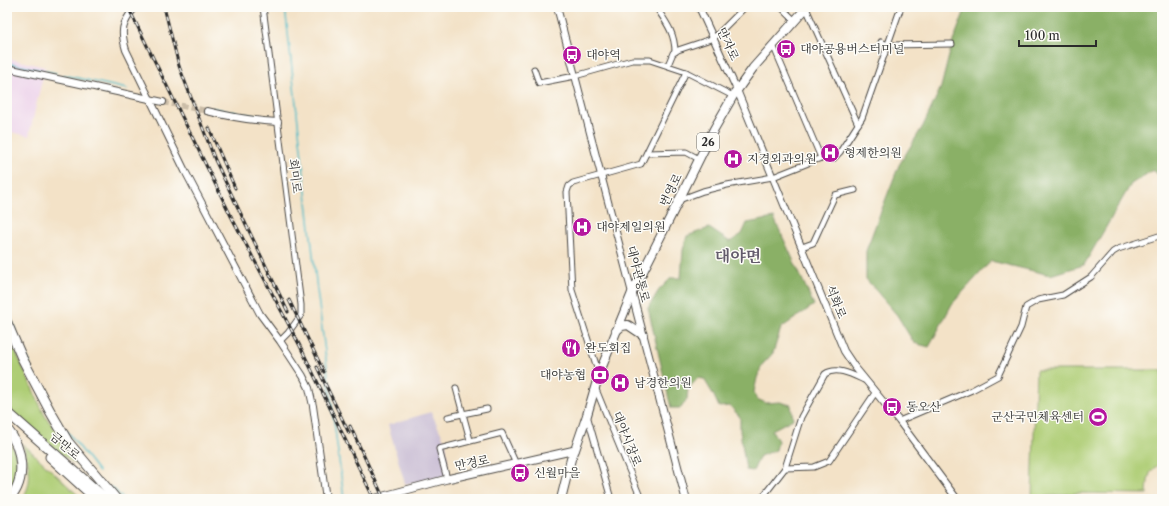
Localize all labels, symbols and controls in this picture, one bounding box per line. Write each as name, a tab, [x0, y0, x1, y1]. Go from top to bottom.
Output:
scale bar	[1019, 22, 1096, 48]
street label: 만자로	[714, 25, 743, 63]
text: 100 m	[1025, 28, 1060, 43]
bus stop icon: 대야공용버스터미널	[775, 38, 797, 60]
place label: 대야공용버스터미널	[800, 41, 904, 56]
bus stop icon: 대야역	[561, 44, 583, 66]
place label: 대야역	[586, 47, 621, 62]
road number: 26	[697, 133, 719, 151]
hospital icon: 형제한의원	[819, 142, 841, 164]
place label: 형제한의원	[844, 145, 902, 160]
hospital icon: 지경외과의원	[722, 148, 744, 170]
place label: 지경외과의원	[747, 151, 817, 166]
street label: 회미로	[286, 158, 305, 195]
street label: 번영로	[656, 171, 685, 209]
hospital icon: 대야제일의원	[571, 216, 593, 238]
place label: 대야제일의원	[596, 219, 666, 234]
street label: 대야관통로	[624, 244, 653, 304]
district label: 대야면	[715, 246, 761, 266]
street label: 석화로	[823, 283, 850, 321]
restaurant icon: 완도회집	[560, 337, 582, 359]
place label: 완도회집	[585, 340, 631, 355]
bank icon: 대야농협	[589, 364, 611, 386]
place label: 대야농협	[540, 367, 586, 382]
hospital icon: 남경한의원	[609, 372, 631, 394]
place label: 남경한의원	[634, 375, 692, 390]
bus stop icon: 동오산	[881, 396, 903, 418]
place label: 동오산	[906, 399, 941, 414]
sports icon: 군산국민체육센터	[1087, 406, 1109, 428]
street label: 대야시장로	[610, 409, 645, 469]
place label: 군산국민체육센터	[991, 409, 1084, 424]
street label: 금만로	[47, 429, 84, 463]
street label: 만경로	[453, 451, 491, 473]
bus stop icon: 신월마을	[509, 462, 531, 484]
place label: 신월마을	[534, 465, 581, 480]

